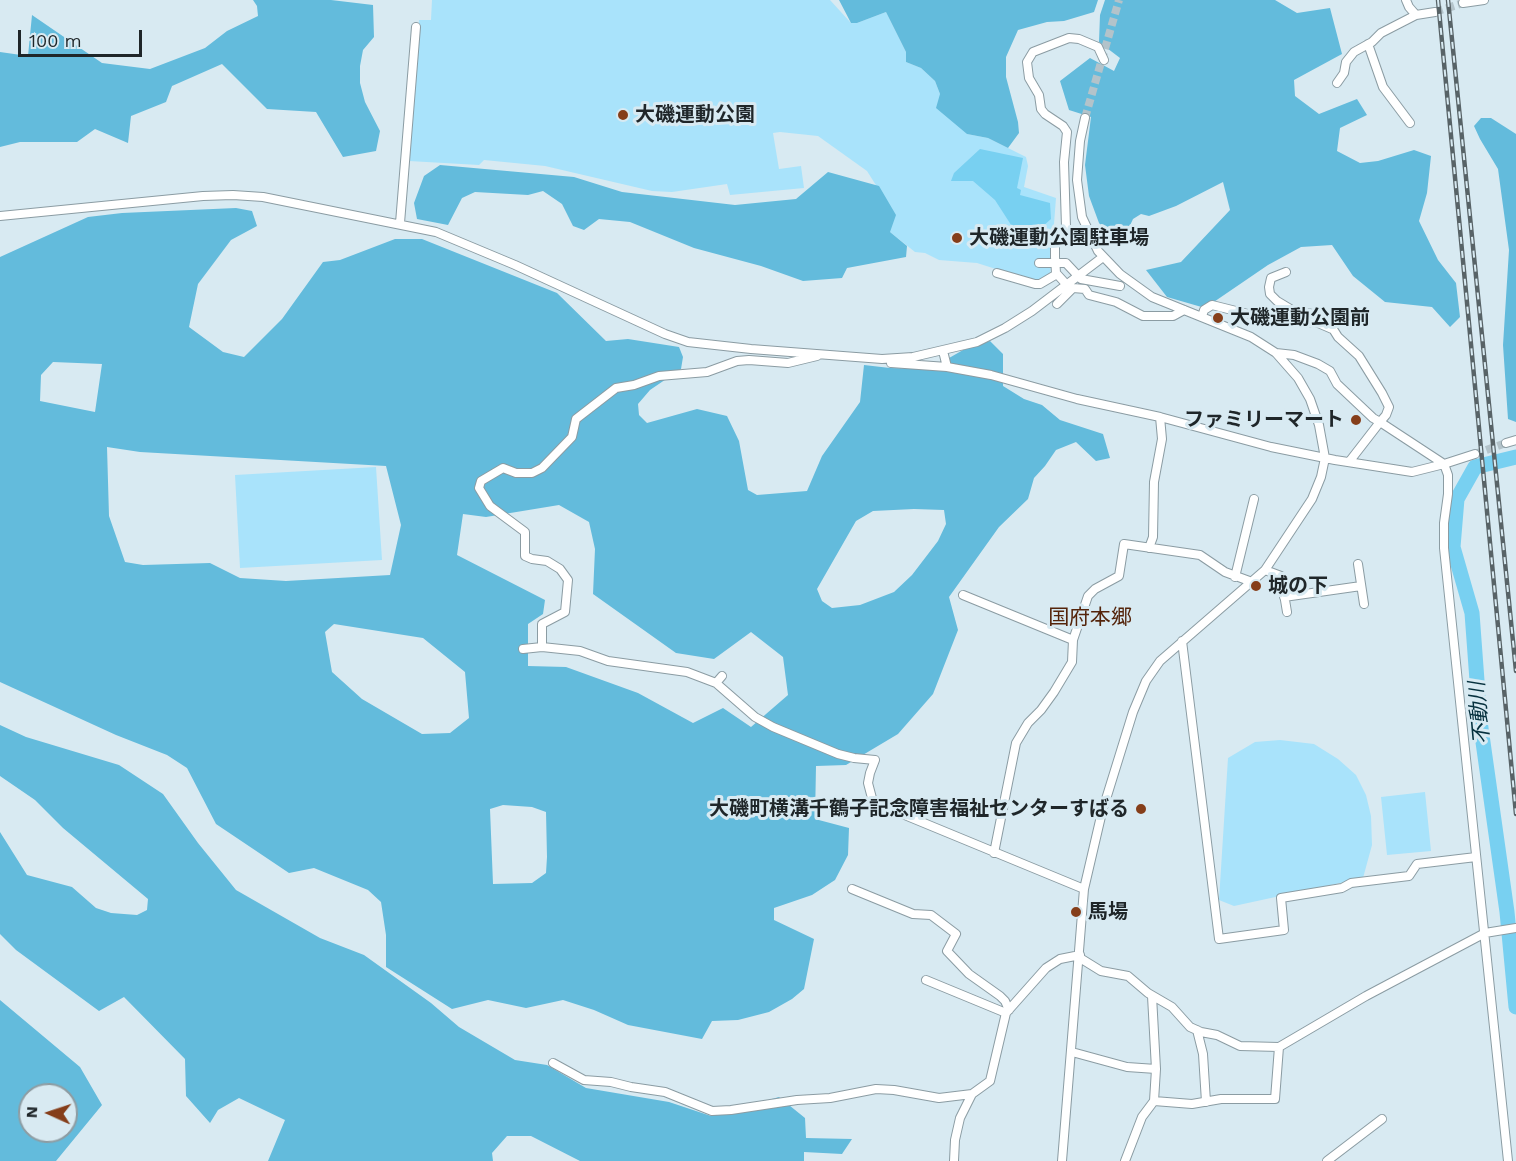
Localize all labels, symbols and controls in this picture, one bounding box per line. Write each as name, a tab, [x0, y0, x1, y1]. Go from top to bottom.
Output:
scale bar	[21, 18, 146, 56]
text: 100 m	[29, 30, 82, 51]
place label: 大磯運動公園	[635, 103, 755, 127]
marker: 大磯運動公園	[616, 108, 630, 122]
place label: 大磯運動公園駐車場	[969, 226, 1149, 250]
marker: 大磯運動公園駐車場	[950, 231, 964, 245]
place label: 大磯運動公園前	[1230, 306, 1370, 330]
marker: 大磯運動公園前	[1211, 311, 1225, 325]
place label: ファミリーマート	[1184, 408, 1344, 432]
marker: ファミリーマート	[1349, 413, 1363, 427]
place label: 城の下	[1268, 574, 1328, 598]
marker: 城の下	[1249, 579, 1263, 593]
district label: 国府本郷	[1048, 605, 1132, 631]
water label: 不動川	[1465, 681, 1495, 745]
place label: 大磯町横溝千鶴子記念障害福祉センターすばる	[709, 797, 1129, 821]
marker: 大磯町横溝千鶴子記念障害福祉センターすばる	[1134, 802, 1148, 816]
place label: 馬場	[1088, 900, 1128, 924]
marker: 馬場	[1069, 905, 1083, 919]
north arrow	[18, 1083, 78, 1143]
text: N	[22, 1106, 41, 1119]

